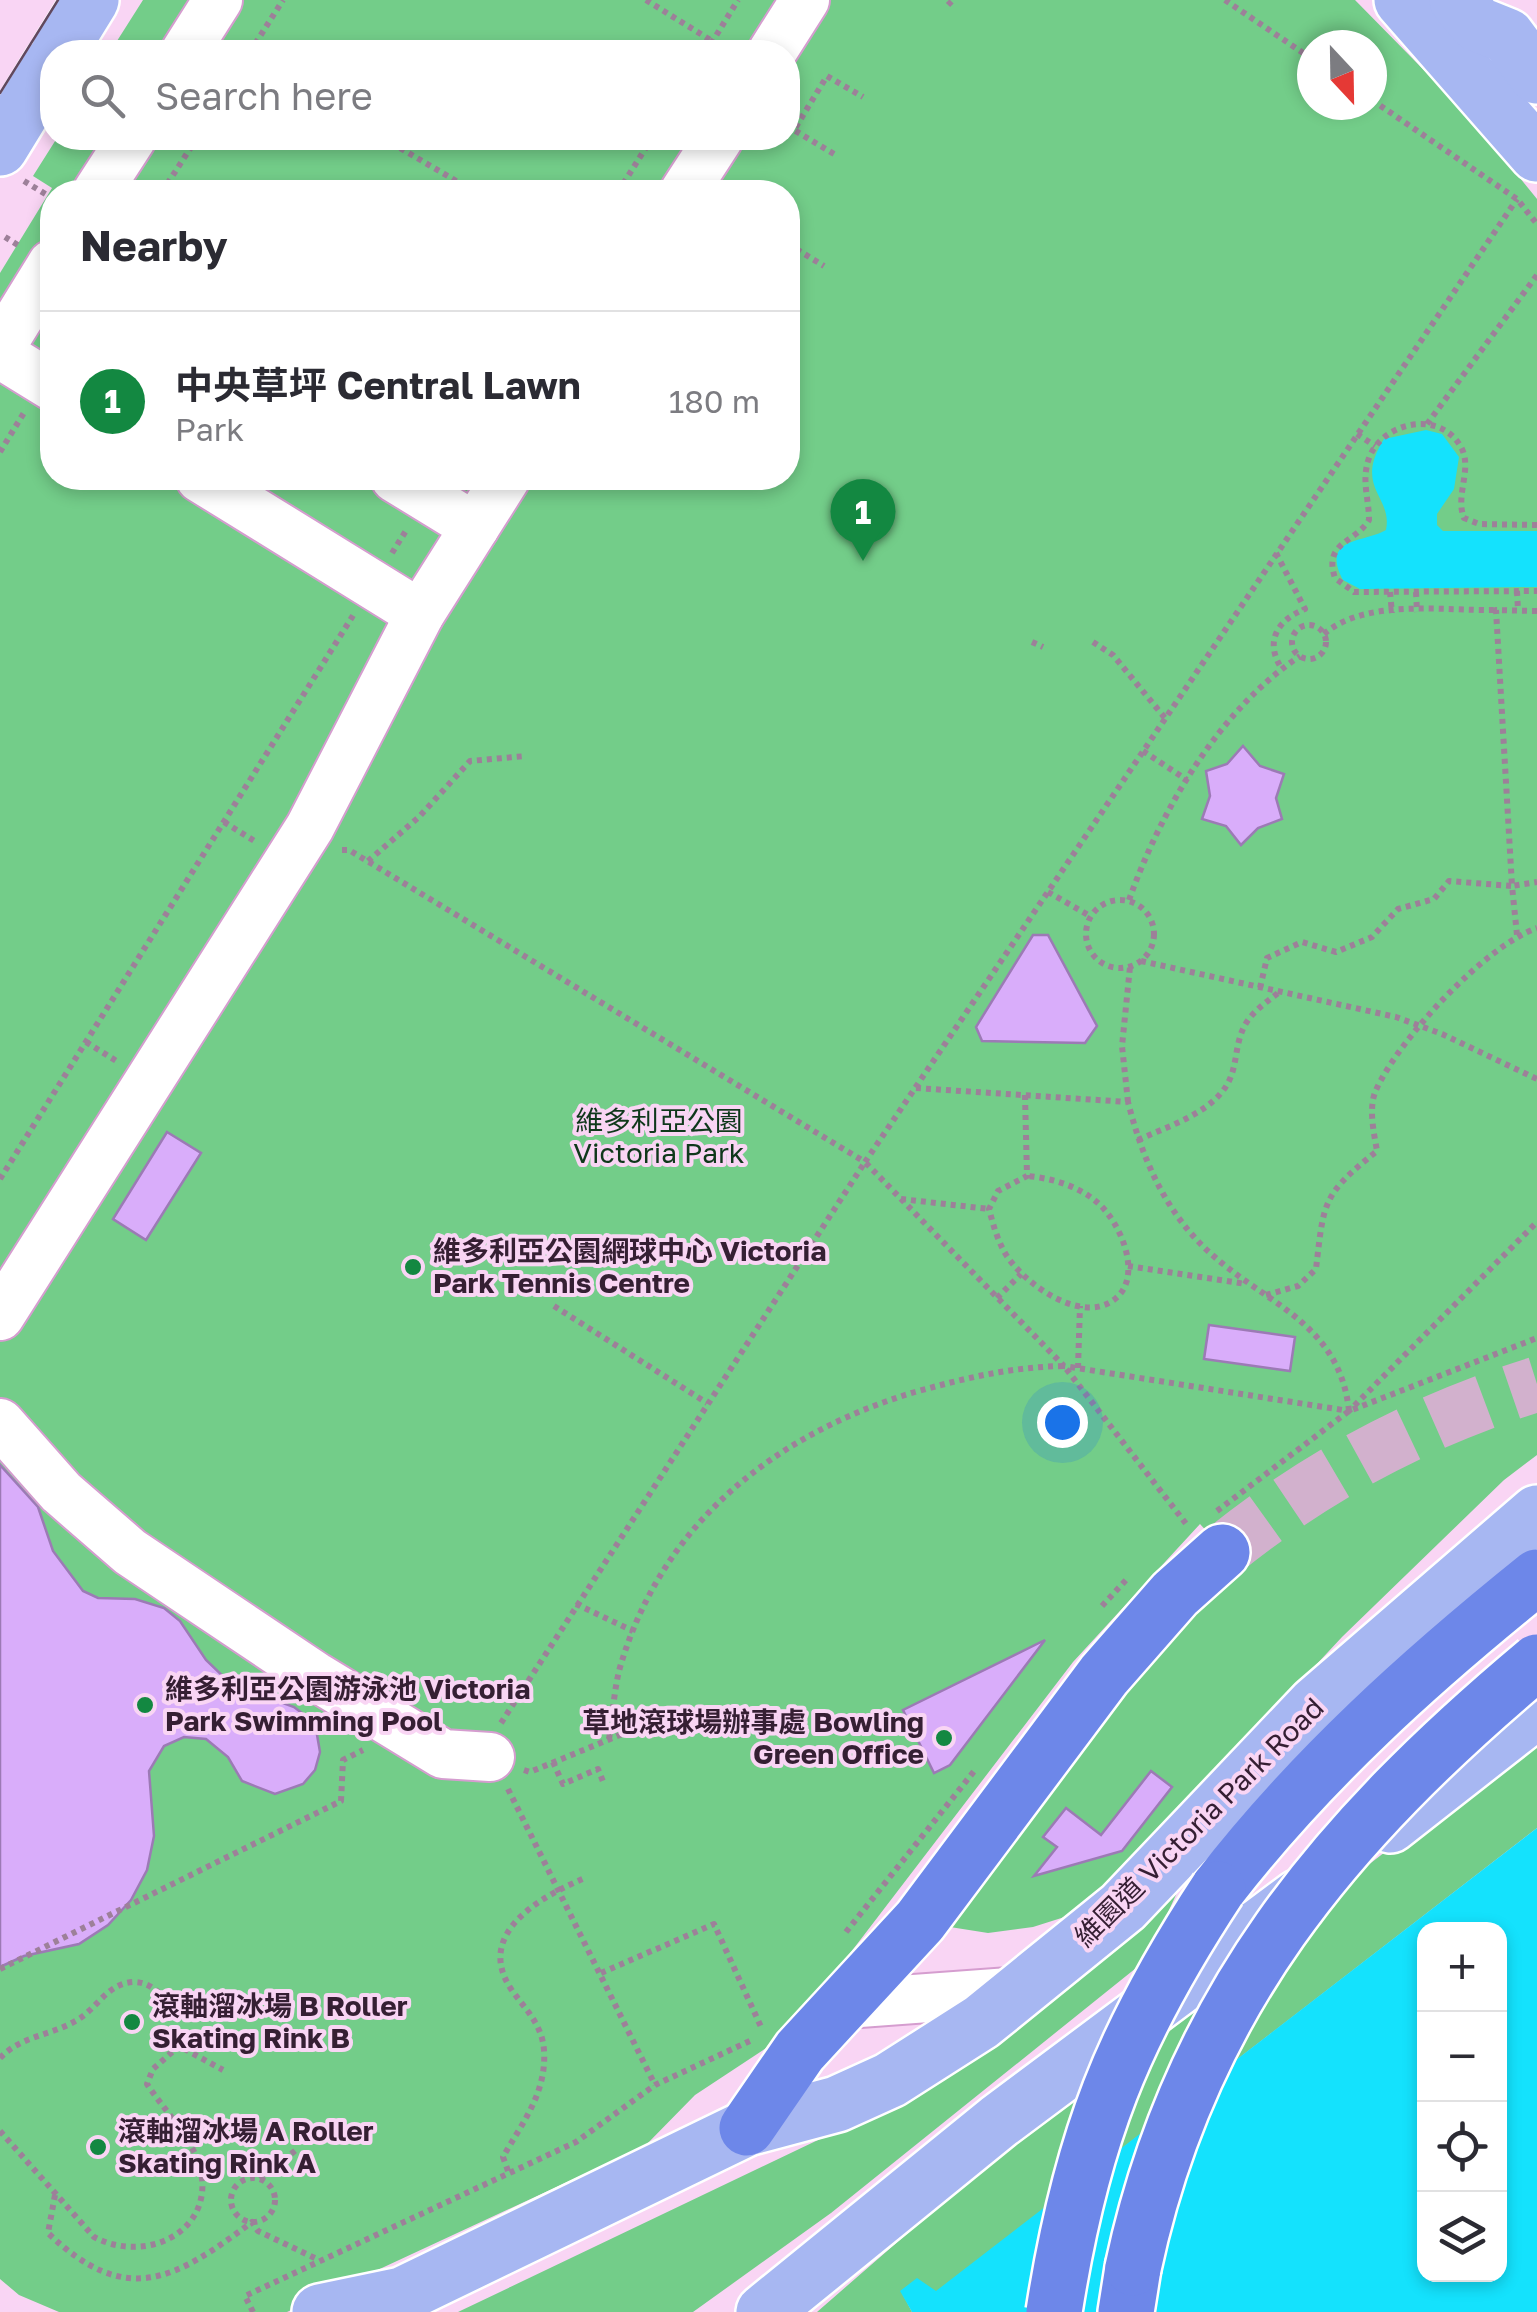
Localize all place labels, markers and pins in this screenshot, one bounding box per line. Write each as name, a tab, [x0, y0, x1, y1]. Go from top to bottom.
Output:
pin: 1	[830, 478, 896, 561]
place label: 維多利亞公園網球中心 Victoria Park Tennis Centre	[433, 1234, 826, 1299]
marker: 維多利亞公園網球中心 Victoria Park Tennis Centre	[402, 1256, 424, 1278]
place label: 維多利亞公園游泳池 Victoria Park Swimming Pool	[165, 1672, 530, 1737]
marker: 維多利亞公園游泳池 Victoria Park Swimming Pool	[134, 1694, 156, 1716]
place label: 草地滾球場辦事處 Bowling Green Office	[582, 1705, 924, 1770]
marker: 草地滾球場辦事處 Bowling Green Office	[933, 1727, 955, 1749]
place label: 滾軸溜冰場 B Roller Skating Rink B	[152, 1989, 408, 2054]
marker: 滾軸溜冰場 B Roller Skating Rink B	[121, 2011, 143, 2033]
place label: 滾軸溜冰場 A Roller Skating Rink A	[118, 2114, 374, 2179]
marker: 滾軸溜冰場 A Roller Skating Rink A	[87, 2136, 109, 2158]

